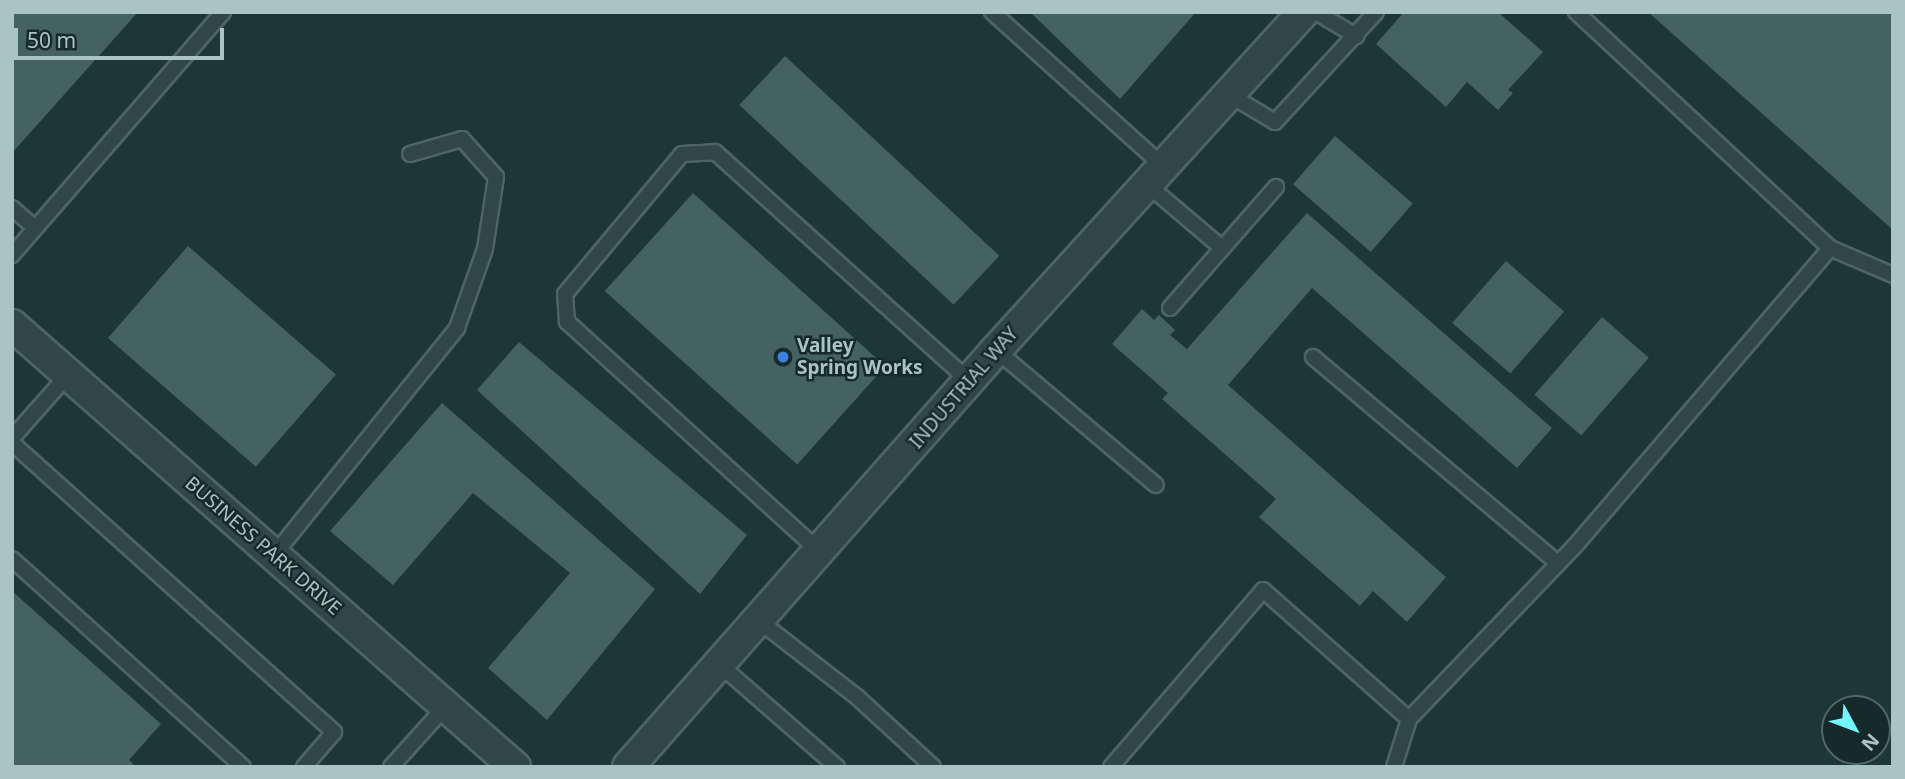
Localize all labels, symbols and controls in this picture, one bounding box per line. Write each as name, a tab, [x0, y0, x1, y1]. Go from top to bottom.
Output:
scale bar	[18, 14, 228, 58]
text: 50 m	[27, 26, 76, 54]
street label: INDUSTRIAL WAY	[905, 323, 1023, 453]
place label: Valley Spring Works	[797, 335, 923, 379]
marker: Valley Spring Works	[775, 349, 791, 365]
street label: BUSINESS PARK DRIVE	[180, 472, 346, 620]
north arrow	[1821, 695, 1891, 765]
text: N	[1855, 728, 1885, 757]

